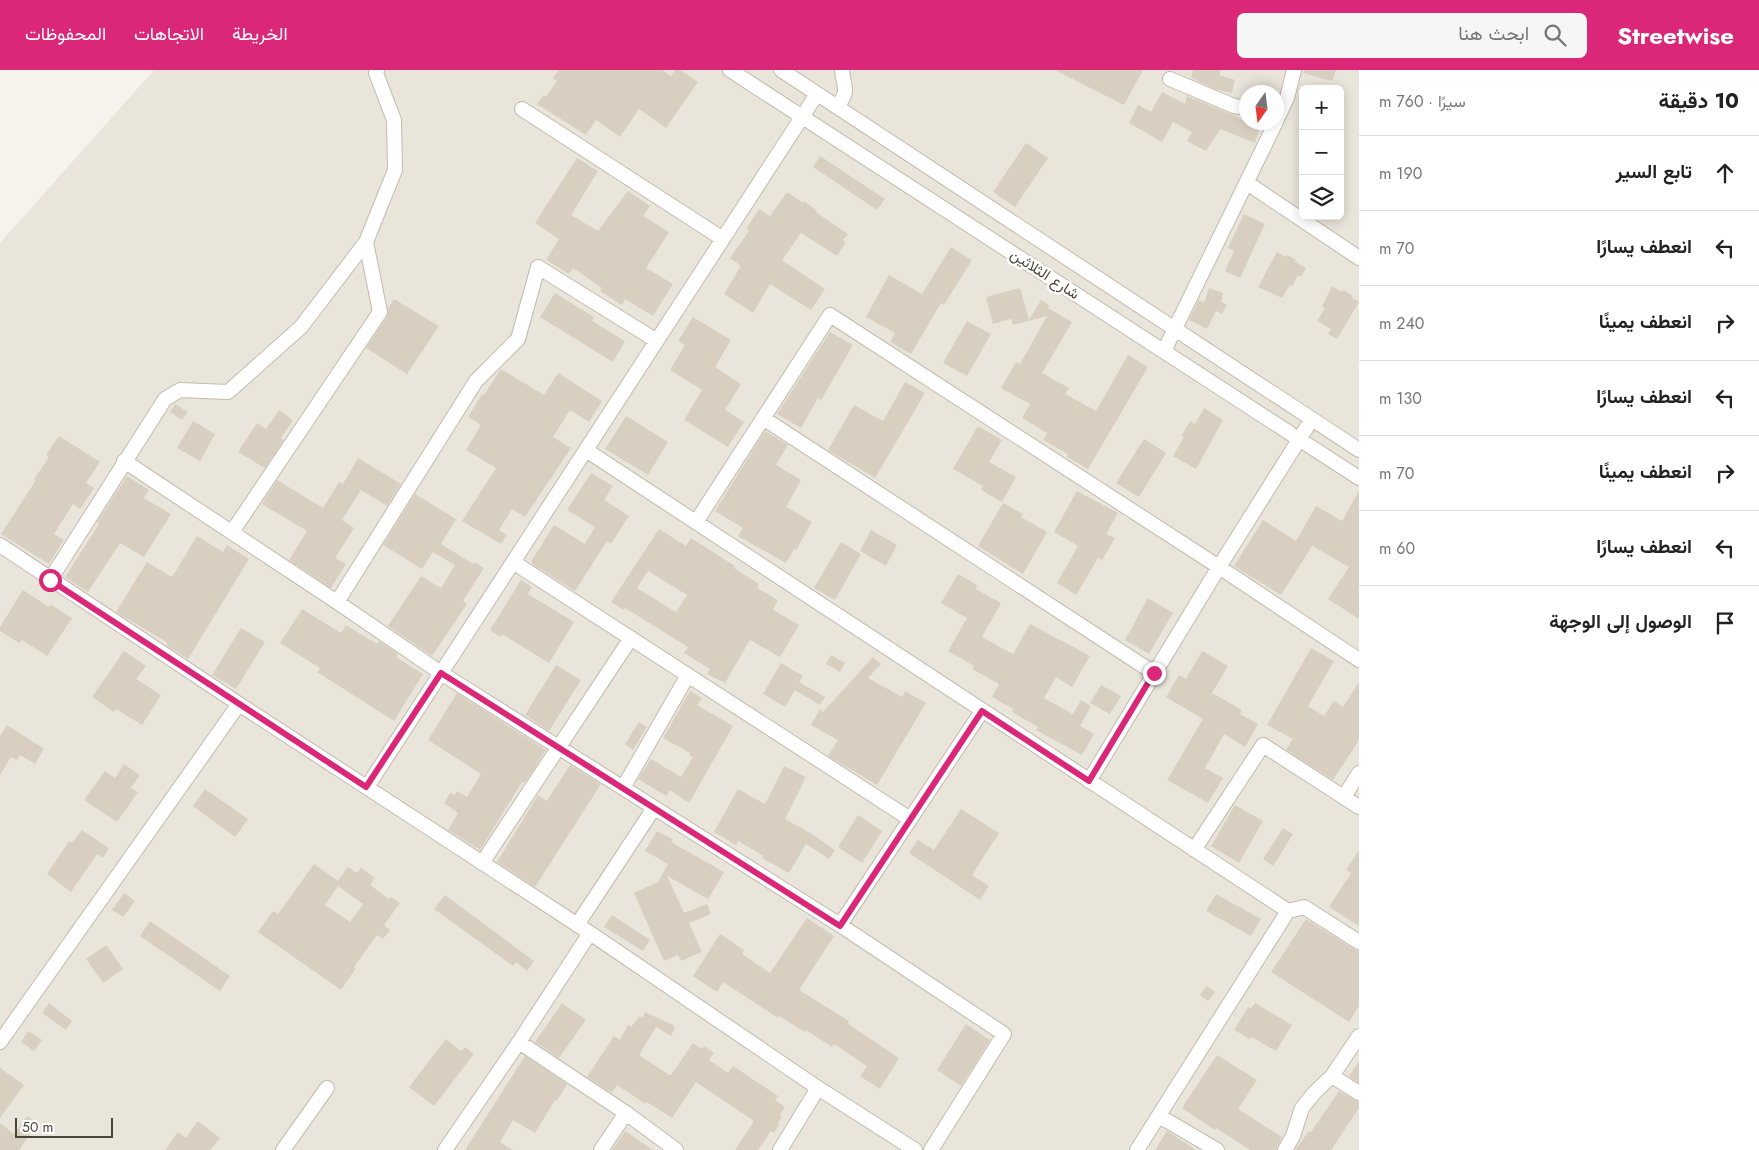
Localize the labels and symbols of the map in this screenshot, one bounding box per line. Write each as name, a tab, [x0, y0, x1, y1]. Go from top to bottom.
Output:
north arrow	[1239, 85, 1284, 130]
street label: شارع الثلاثين	[1006, 243, 1084, 305]
route start	[39, 569, 62, 592]
route end	[1143, 662, 1166, 685]
scale bar	[15, 1115, 112, 1138]

